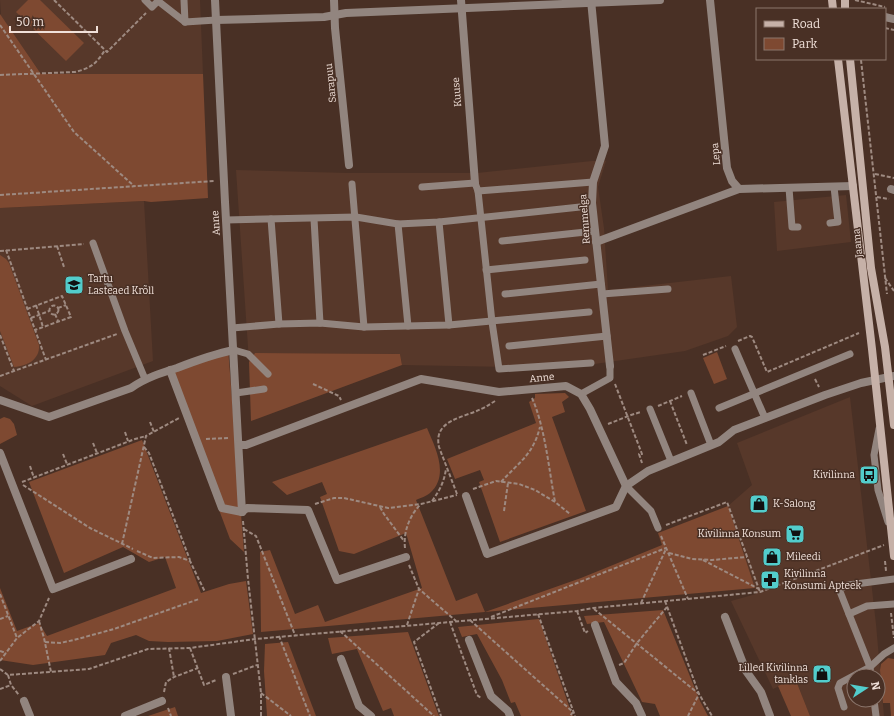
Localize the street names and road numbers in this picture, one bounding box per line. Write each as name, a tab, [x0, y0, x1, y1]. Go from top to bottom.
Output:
street label: Sarapuu	[323, 63, 339, 103]
street label: Kuuse	[450, 77, 464, 107]
street label: Lepa	[709, 142, 723, 166]
street label: Remmelga	[577, 193, 593, 244]
street label: Anne	[209, 210, 223, 236]
street label: Jaama	[850, 227, 866, 259]
street label: Anne	[529, 371, 555, 385]

